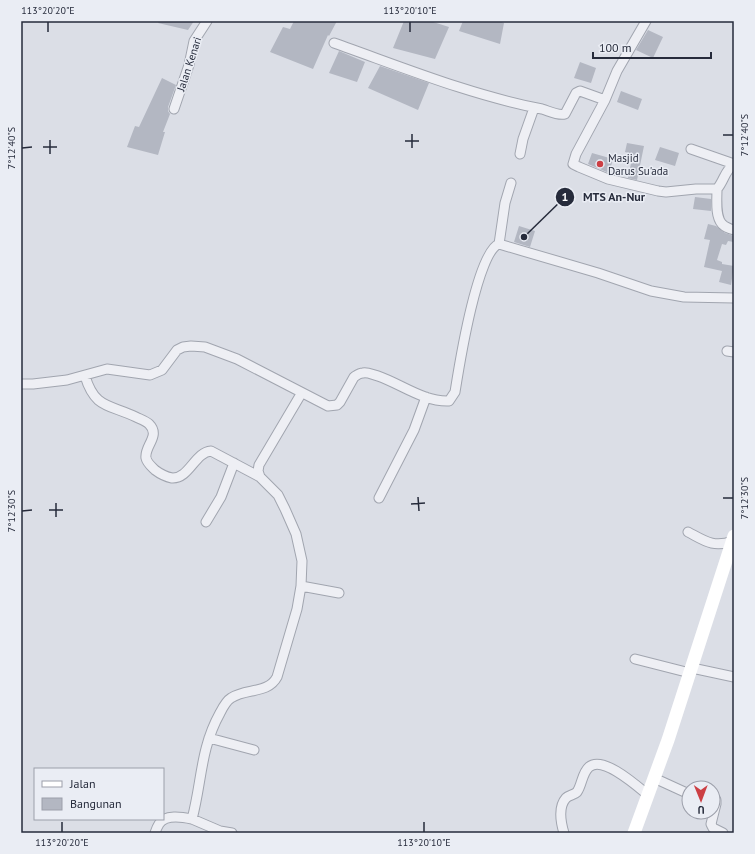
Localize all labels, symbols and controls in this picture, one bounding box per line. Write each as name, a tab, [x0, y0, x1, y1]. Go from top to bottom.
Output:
text: 113°20'20"E	[21, 4, 75, 17]
text: 113°20'10"E	[383, 4, 437, 17]
scale bar	[593, 34, 711, 60]
street label: Jalan Kenari	[173, 35, 204, 94]
text: 100 m	[599, 40, 632, 55]
text: 7°12'40"S	[738, 114, 751, 156]
text: 7°12'40"S	[5, 127, 18, 169]
place label: Masjid Darus Su'ada	[608, 151, 668, 178]
marker: Masjid Darus Su'ada	[595, 159, 605, 169]
callout: MTS An-Nur	[555, 185, 653, 209]
text: 1	[562, 189, 568, 204]
text: MTS An-Nur	[583, 189, 646, 204]
text: 7°12'30"S	[738, 477, 751, 519]
text: 7°12'30"S	[5, 490, 18, 532]
legend	[34, 768, 164, 820]
text: Jalan	[69, 776, 95, 791]
north arrow	[681, 780, 721, 820]
text: Bangunan	[70, 796, 122, 811]
text: U	[698, 803, 705, 817]
text: 113°20'20"E	[35, 836, 89, 849]
text: 113°20'10"E	[397, 836, 451, 849]

